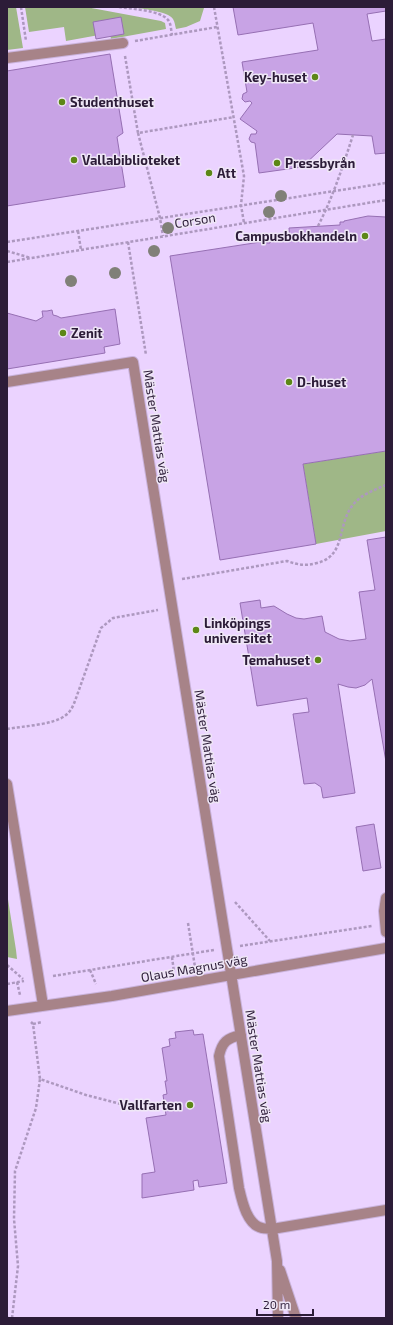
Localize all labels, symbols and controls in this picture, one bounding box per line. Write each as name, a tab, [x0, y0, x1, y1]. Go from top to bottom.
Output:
place label: Key-huset	[244, 69, 308, 85]
marker: Key-huset	[310, 72, 320, 82]
place label: Studenthuset	[70, 94, 155, 110]
marker: Studenthuset	[57, 97, 67, 107]
place label: Vallabiblioteket	[82, 152, 181, 168]
marker: Vallabiblioteket	[69, 155, 79, 165]
place label: Pressbyrån	[285, 155, 356, 171]
marker: Pressbyrån	[272, 158, 282, 168]
place label: Att	[217, 165, 237, 181]
marker: Att	[204, 168, 214, 178]
street label: Corson	[173, 209, 217, 231]
place label: Campusbokhandeln	[235, 228, 357, 244]
marker: Campusbokhandeln	[360, 231, 370, 241]
place label: Zenit	[71, 325, 103, 341]
marker: Zenit	[58, 328, 68, 338]
street label: Mäster Mattias väg	[140, 368, 174, 484]
place label: D-huset	[297, 374, 347, 390]
marker: D-huset	[284, 377, 294, 387]
place label: Linköpings universitet	[204, 615, 272, 646]
marker: Linköpings universitet	[191, 625, 201, 635]
place label: Temahuset	[242, 652, 311, 668]
marker: Temahuset	[313, 655, 323, 665]
street label: Mäster Mattias väg	[191, 688, 225, 804]
street label: Olaus Magnus väg	[140, 951, 248, 985]
street label: Mäster Mattias väg	[242, 1008, 276, 1124]
place label: Vallfarten	[120, 1097, 182, 1113]
marker: Vallfarten	[185, 1100, 195, 1110]
scale bar	[257, 1291, 313, 1317]
text: 20 m	[263, 1297, 290, 1311]

